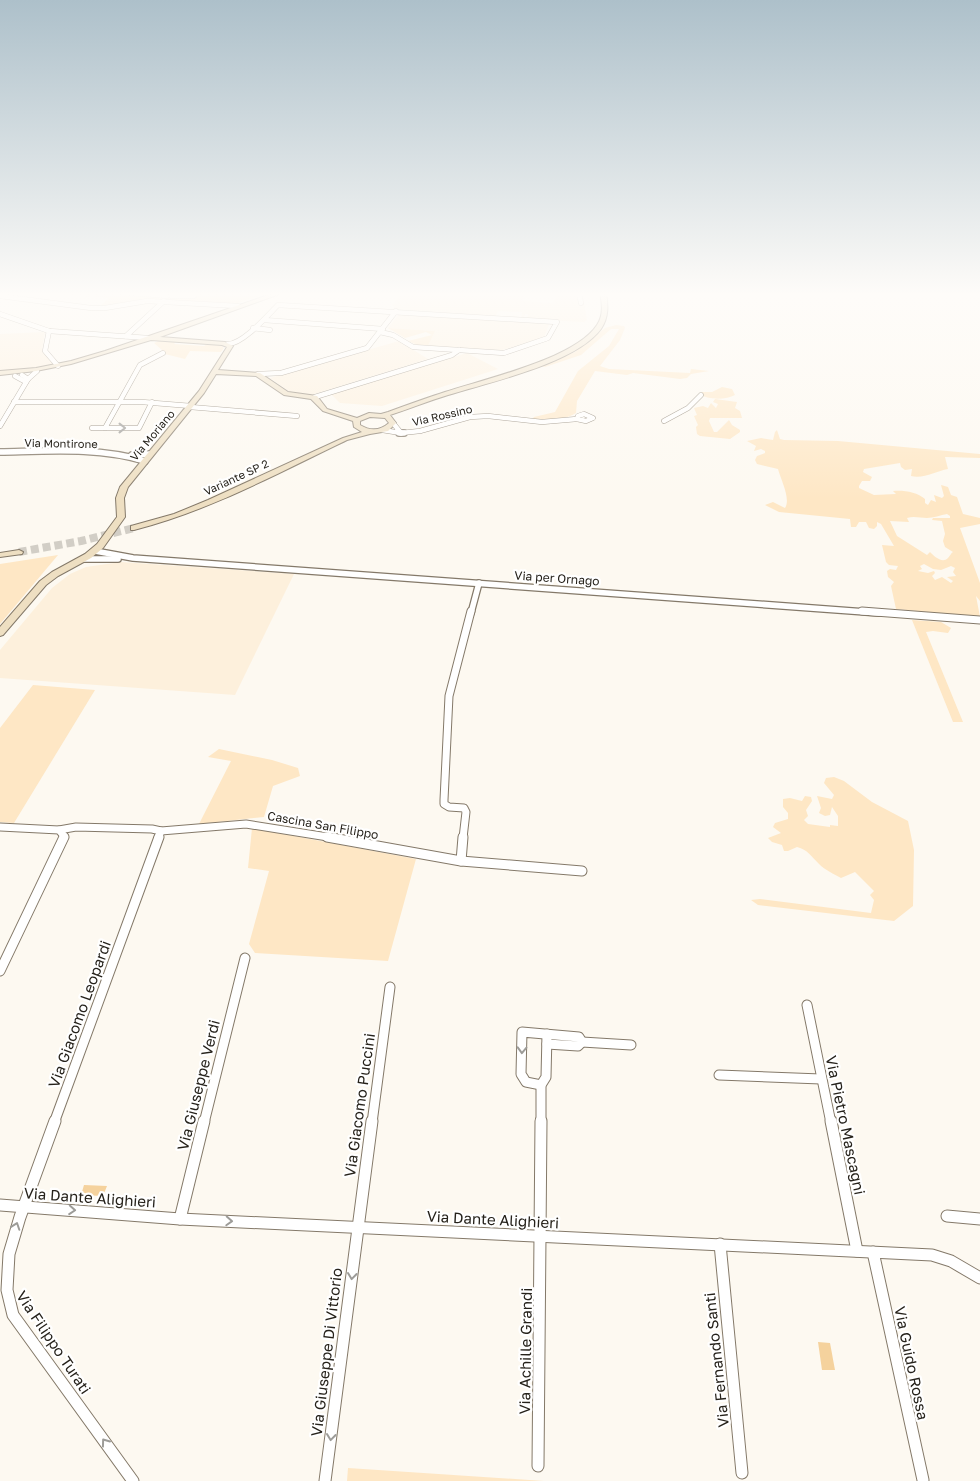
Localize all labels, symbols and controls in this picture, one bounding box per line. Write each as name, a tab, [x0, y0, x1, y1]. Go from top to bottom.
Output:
street label: Via Rossino	[411, 402, 474, 428]
street label: Via Moriano	[127, 407, 177, 463]
one-way arrow	[118, 423, 126, 433]
street label: Via Montirone	[24, 436, 98, 450]
street label: Variante SP 2	[202, 456, 270, 498]
street label: Via per Ornago	[514, 568, 600, 588]
street label: Cascina San Filippo	[266, 808, 380, 842]
street label: Via Giacomo Leopardi	[44, 938, 114, 1090]
street label: Via Giuseppe Verdi	[173, 1018, 223, 1152]
street label: Via Giacomo Puccini	[340, 1032, 378, 1178]
one-way arrow	[516, 1047, 527, 1055]
street label: Via Pietro Mascagni	[822, 1054, 870, 1196]
street label: Via Dante Alighieri	[23, 1183, 157, 1211]
one-way arrow	[68, 1205, 76, 1216]
street label: Via Dante Alighieri	[426, 1207, 560, 1231]
one-way arrow	[225, 1216, 233, 1227]
one-way arrow	[11, 1223, 21, 1231]
street label: Via Giuseppe Di Vittorio	[307, 1267, 345, 1437]
one-way arrow	[347, 1272, 358, 1280]
street label: Via Filippo Turati	[13, 1287, 95, 1397]
street label: Via Achille Grandi	[515, 1287, 535, 1415]
street label: Via Fernando Santi	[700, 1292, 732, 1428]
street label: Via Guido Rossa	[891, 1305, 933, 1421]
one-way arrow	[326, 1433, 337, 1441]
one-way arrow	[102, 1438, 111, 1447]

